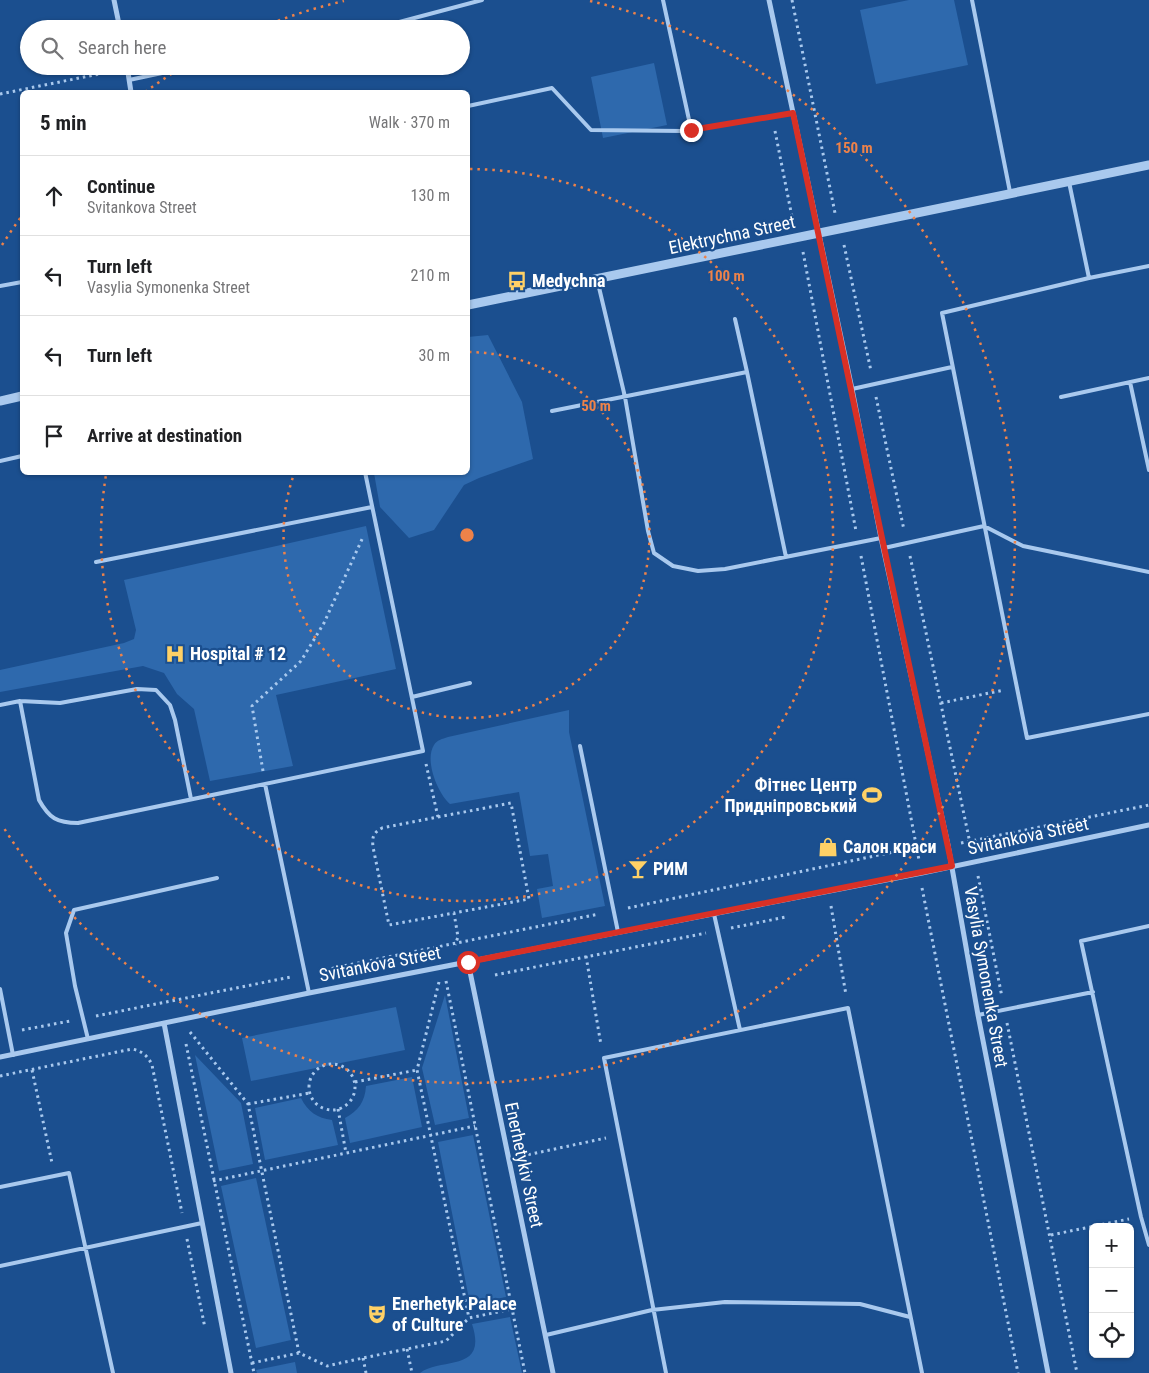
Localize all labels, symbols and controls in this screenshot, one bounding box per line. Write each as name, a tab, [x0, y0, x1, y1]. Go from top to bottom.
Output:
search box	[20, 20, 470, 75]
icon: search	[38, 34, 66, 62]
text: Search here	[78, 36, 166, 59]
text: 5 min	[40, 111, 87, 135]
text: Walk · 370 m	[369, 113, 450, 132]
route end	[680, 119, 703, 142]
text: 150 m	[835, 139, 873, 157]
text: Continue	[87, 175, 155, 198]
icon: ahead	[40, 182, 68, 210]
text: 130 m	[411, 186, 450, 205]
text: Svitankova Street	[87, 198, 197, 217]
street label: Elektrychna Street	[667, 211, 797, 258]
text: Turn left	[87, 255, 152, 278]
icon: left	[40, 262, 68, 290]
text: 210 m	[411, 266, 450, 285]
text: 100 m	[707, 267, 745, 285]
bus stop icon: Medychna	[506, 270, 528, 292]
place label: Medychna	[532, 270, 606, 291]
text: Vasylia Symonenka Street	[87, 278, 250, 297]
icon: left	[40, 342, 68, 370]
text: Turn left	[87, 344, 152, 367]
text: 30 m	[418, 346, 450, 365]
text: 50 m	[581, 397, 611, 415]
icon: arrive	[40, 422, 68, 450]
text: Arrive at destination	[87, 424, 242, 447]
centre of rings	[458, 526, 476, 544]
hospital icon: Hospital # 12	[164, 643, 186, 665]
place label: Hospital # 12	[190, 643, 286, 664]
place label: Фітнес Центр Придніпровський	[724, 774, 857, 816]
sports icon: Фітнес Центр Придніпровський	[861, 784, 883, 806]
street label: Svitankova Street	[965, 812, 1090, 859]
shop icon: Салон краси	[817, 836, 839, 858]
place label: Салон краси	[843, 836, 937, 857]
bar icon: РИМ	[627, 858, 649, 880]
place label: РИМ	[653, 858, 688, 879]
street label: Vasylia Symonenka Street	[960, 885, 1013, 1069]
street label: Svitankova Street	[317, 941, 442, 986]
route start	[457, 951, 480, 974]
street label: Enerhetykiv Street	[501, 1100, 548, 1230]
map controls	[1089, 1223, 1134, 1358]
button: +	[1089, 1223, 1134, 1268]
button: −	[1089, 1268, 1134, 1313]
place label: Enerhetyk Palace of Culture	[392, 1293, 517, 1335]
theatre icon: Enerhetyk Palace of Culture	[366, 1303, 388, 1325]
button: locate	[1089, 1313, 1134, 1358]

